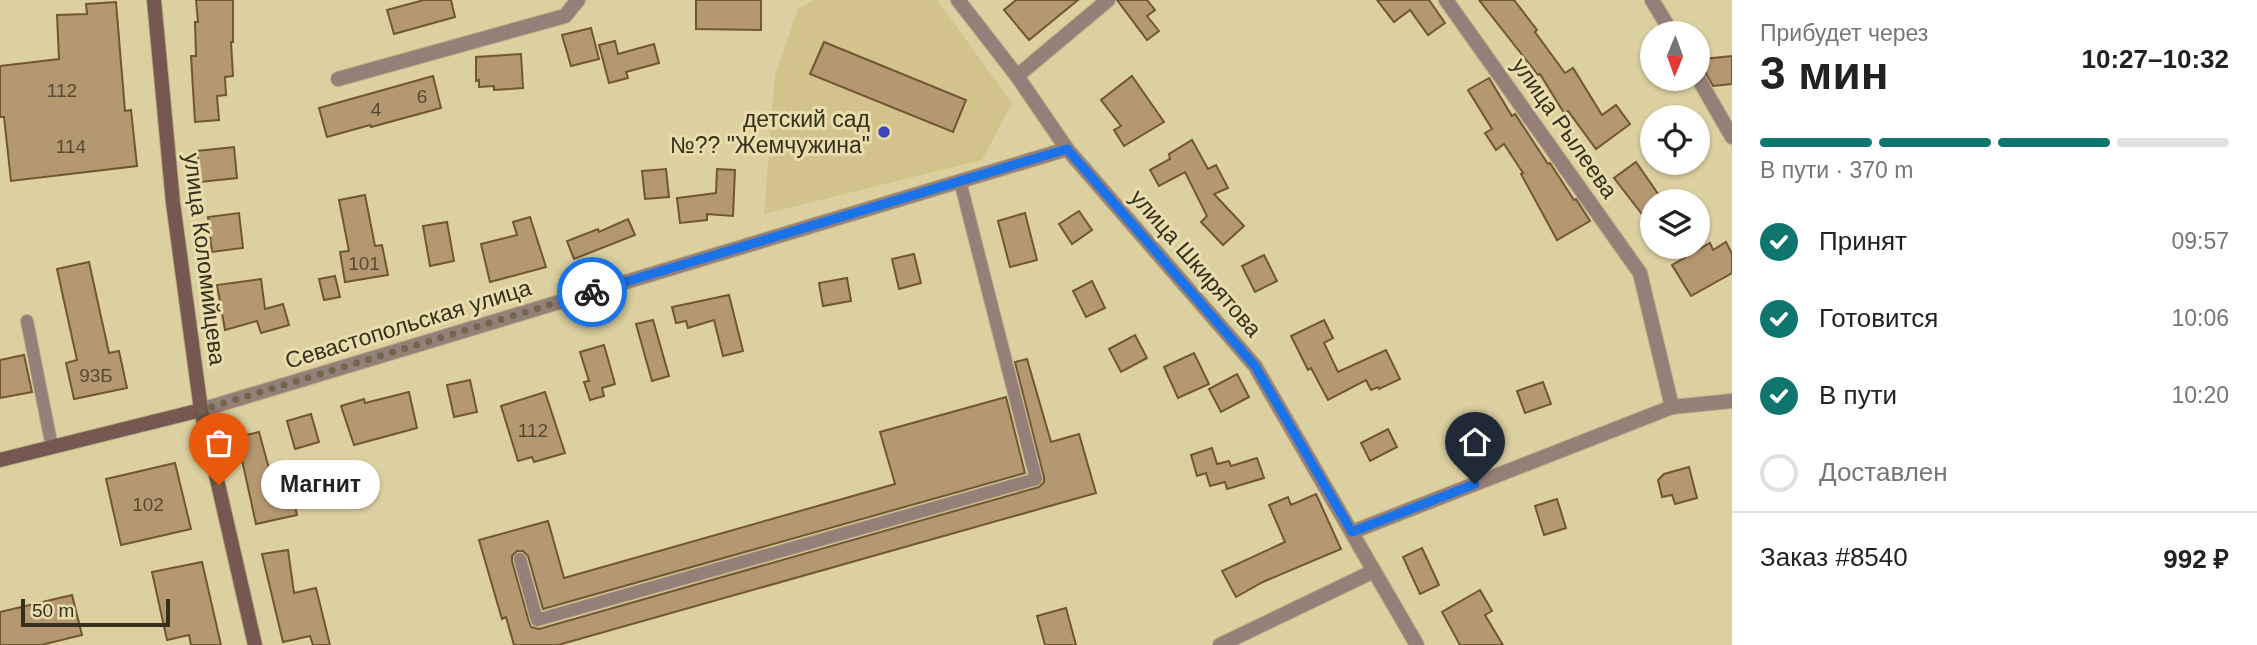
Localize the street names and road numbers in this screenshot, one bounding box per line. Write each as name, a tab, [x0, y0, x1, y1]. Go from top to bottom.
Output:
street label: улица Рылеева	[1507, 53, 1623, 203]
street label: улица Коломийцева	[179, 151, 231, 367]
street label: улица Шкирятова	[1125, 184, 1267, 342]
street label: Севастопольская улица	[282, 274, 534, 374]

